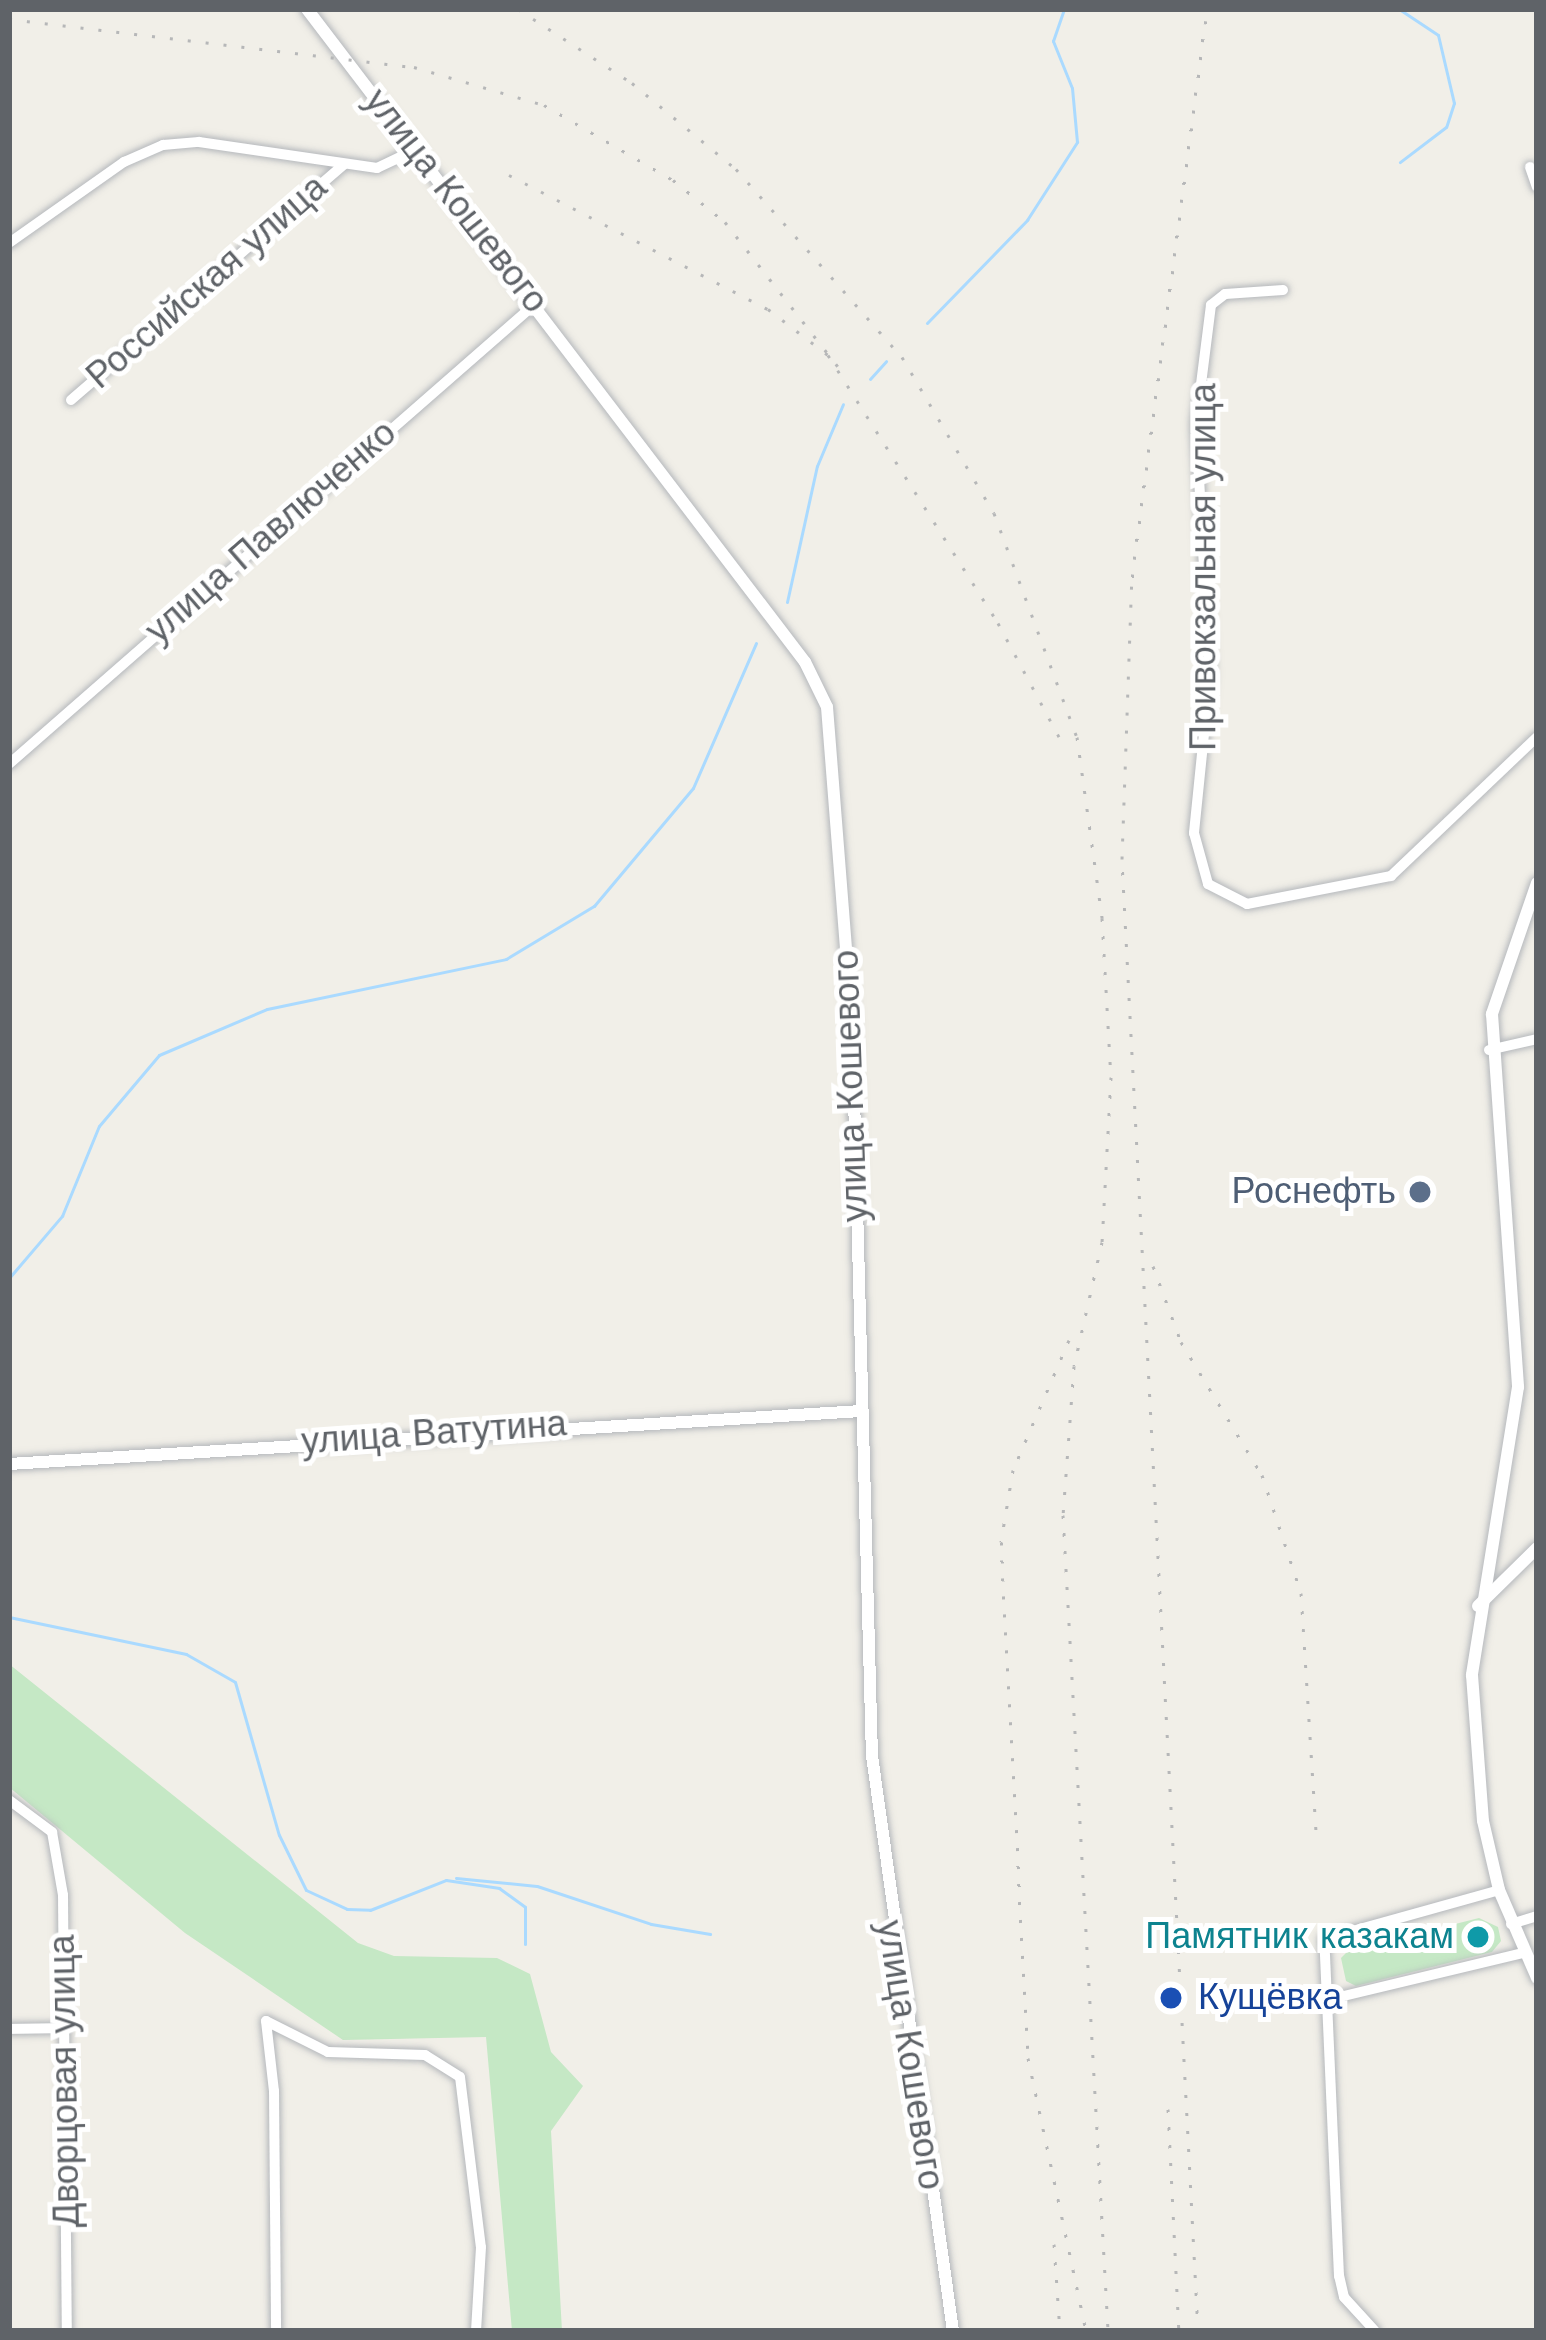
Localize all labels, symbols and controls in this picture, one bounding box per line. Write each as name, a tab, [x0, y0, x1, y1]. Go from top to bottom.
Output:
street label: улица Кошевого	[355, 80, 557, 322]
street label: Российская улица	[78, 166, 336, 398]
street label: Привокзальная улица	[1182, 383, 1226, 751]
street label: улица Павлюченко	[137, 412, 405, 652]
street label: улица Кошевого	[825, 949, 877, 1223]
place label: Роснефть	[1232, 1170, 1396, 1214]
marker: Роснефть	[1407, 1179, 1433, 1205]
street label: улица Ватутина	[300, 1402, 568, 1464]
place label: Памятник казакам	[1145, 1915, 1454, 1959]
street label: улица Кошевого	[867, 1917, 953, 2193]
marker: Памятник казакам	[1465, 1924, 1491, 1950]
street label: Дворцовая улица	[41, 1934, 89, 2228]
place label: Кущёвка	[1198, 1976, 1342, 2020]
marker: Кущёвка	[1155, 1982, 1187, 2014]

